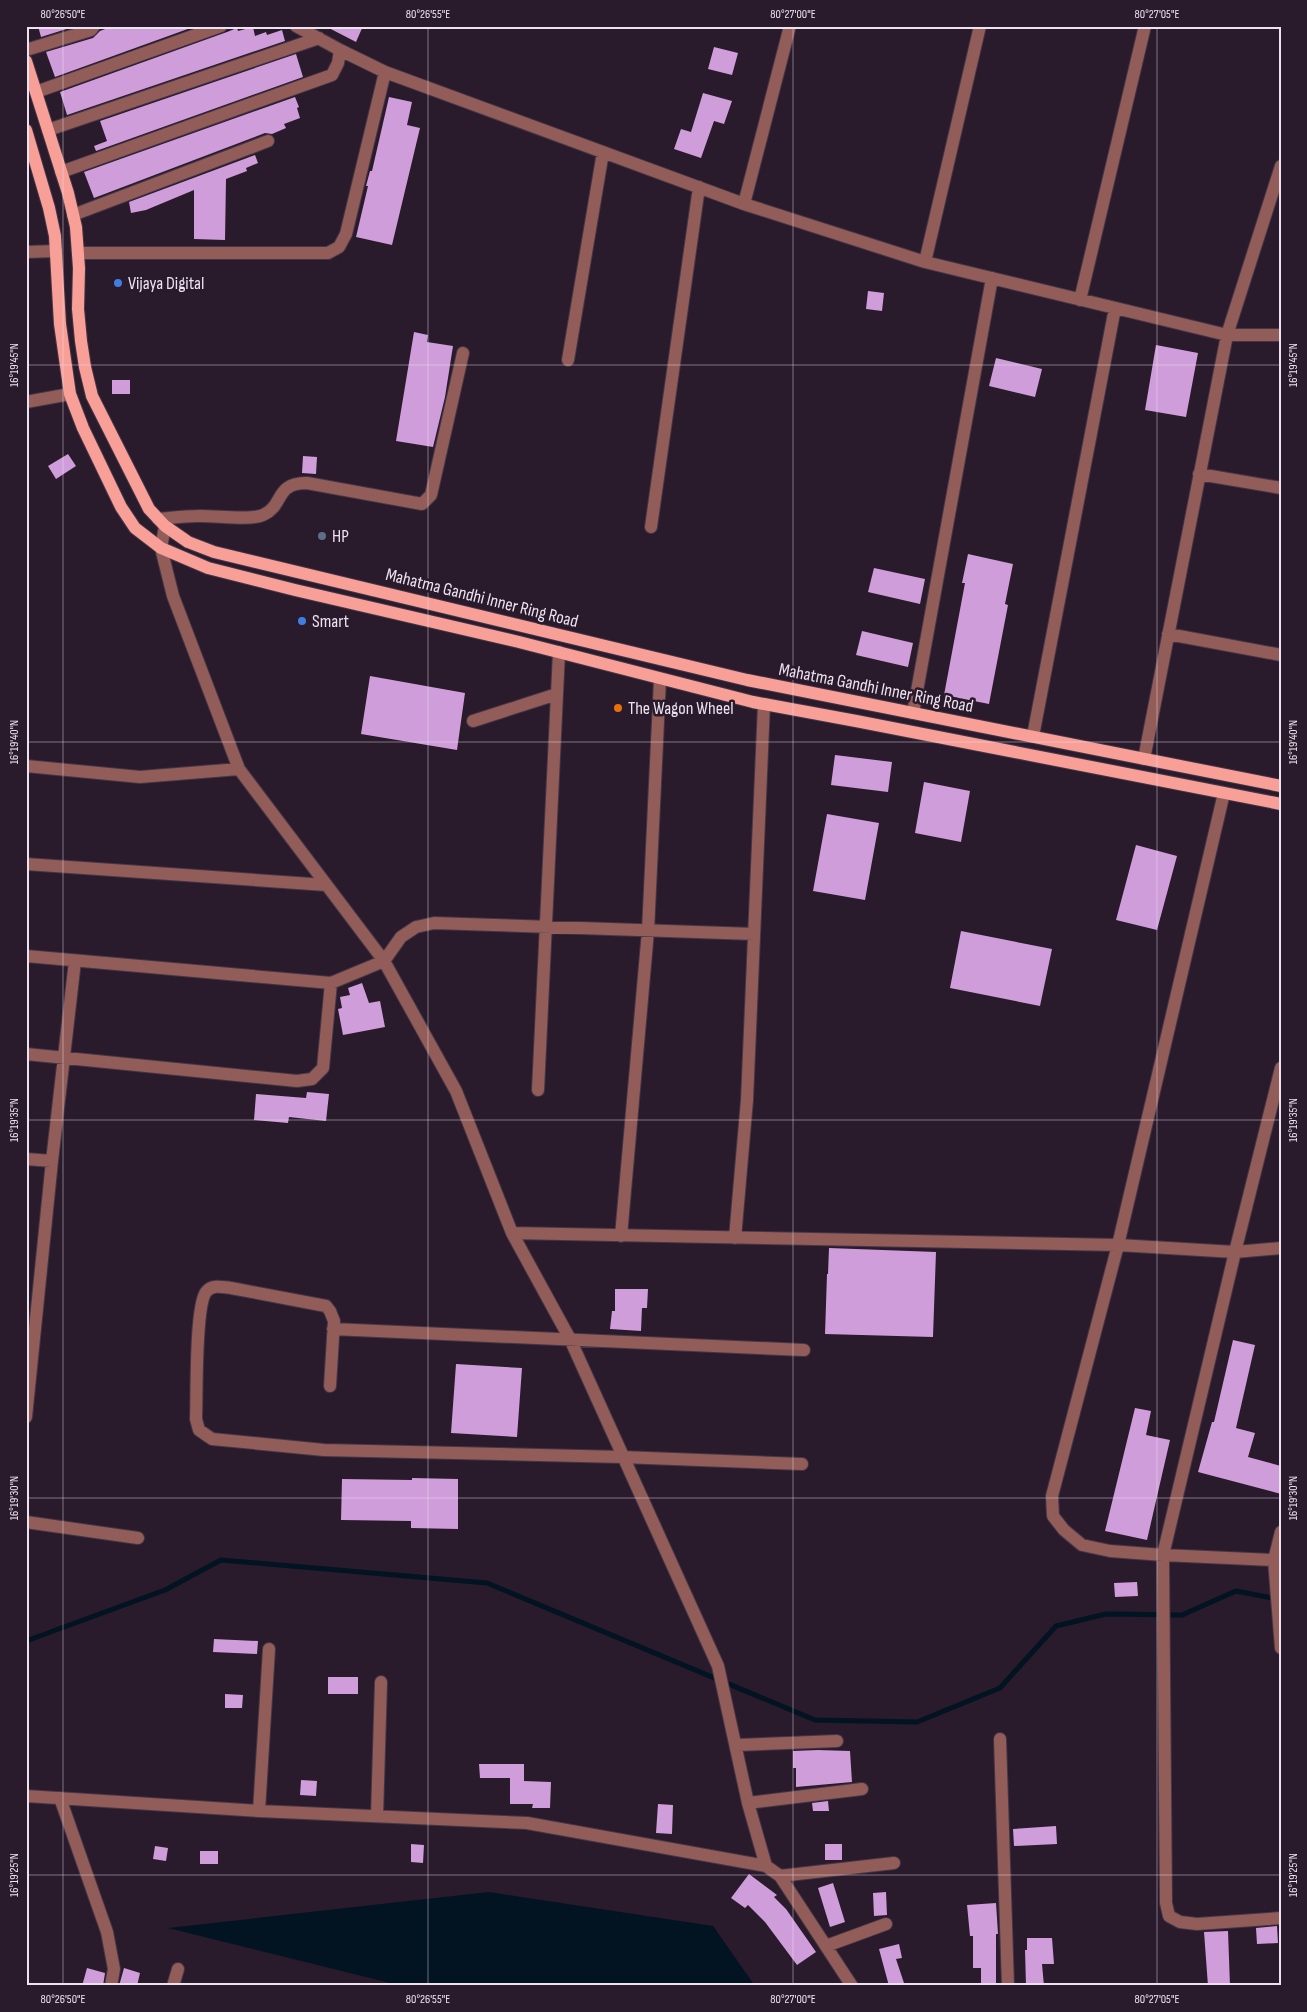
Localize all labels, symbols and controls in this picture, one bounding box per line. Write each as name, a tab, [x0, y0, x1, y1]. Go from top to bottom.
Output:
text: 80°26'50"E	[41, 7, 85, 22]
text: 80°26'55"E	[406, 7, 450, 22]
text: 80°27'00"E	[770, 7, 816, 22]
text: 80°27'05"E	[1135, 7, 1179, 22]
place label: Vijaya Digital	[128, 273, 204, 294]
marker: Vijaya Digital	[112, 277, 124, 289]
text: 16°19'45"N	[7, 343, 22, 387]
text: 16°19'45"N	[1286, 343, 1301, 387]
place label: HP	[332, 526, 349, 547]
marker: HP	[316, 530, 328, 542]
street label: Mahatma Gandhi Inner Ring Road	[384, 564, 580, 632]
place label: Smart	[312, 611, 350, 632]
marker: Smart	[296, 615, 308, 627]
street label: Mahatma Gandhi Inner Ring Road	[777, 659, 975, 717]
place label: The Wagon Wheel	[628, 698, 734, 719]
marker: The Wagon Wheel	[612, 702, 624, 714]
text: 16°19'40"N	[7, 720, 22, 764]
text: 16°19'40"N	[1286, 720, 1301, 764]
text: 16°19'35"N	[7, 1098, 22, 1142]
text: 16°19'35"N	[1286, 1098, 1301, 1142]
text: 16°19'30"N	[7, 1476, 22, 1520]
text: 16°19'30"N	[1286, 1476, 1301, 1520]
text: 16°19'25"N	[7, 1853, 22, 1897]
text: 16°19'25"N	[1286, 1853, 1301, 1897]
text: 80°26'50"E	[41, 1992, 85, 2007]
text: 80°26'55"E	[406, 1992, 450, 2007]
text: 80°27'00"E	[770, 1992, 816, 2007]
text: 80°27'05"E	[1135, 1992, 1179, 2007]

